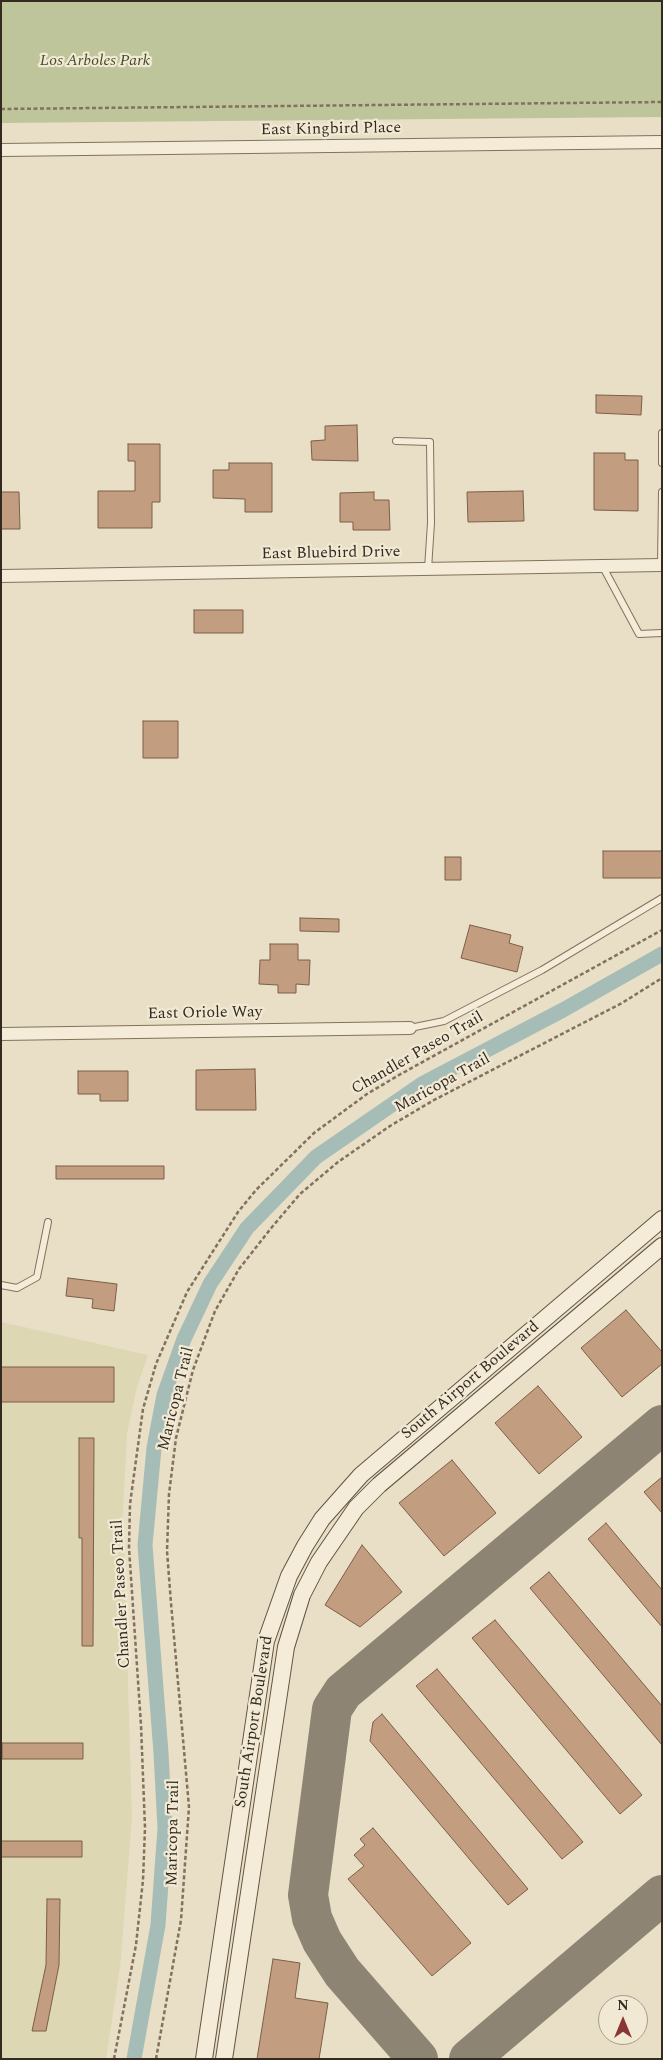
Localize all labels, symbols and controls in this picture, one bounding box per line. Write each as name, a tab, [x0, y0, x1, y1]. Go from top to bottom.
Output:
park label: Los Arboles Park	[40, 52, 150, 72]
street label: East Kingbird Place	[261, 119, 401, 141]
street label: East Bluebird Drive	[261, 543, 401, 565]
street label: East Oriole Way	[147, 1003, 263, 1025]
street label: Chandler Paseo Trail	[349, 1008, 487, 1100]
street label: Maricopa Trail	[392, 1050, 494, 1118]
street label: South Airport Boulevard	[398, 1318, 544, 1444]
street label: Maricopa Trail	[155, 1345, 199, 1453]
street label: Chandler Paseo Trail	[109, 1519, 135, 1669]
street label: South Airport Boulevard	[232, 1635, 278, 1809]
street label: Maricopa Trail	[163, 1780, 185, 1886]
north arrow	[598, 1995, 648, 2045]
text: N	[617, 1995, 629, 2016]

